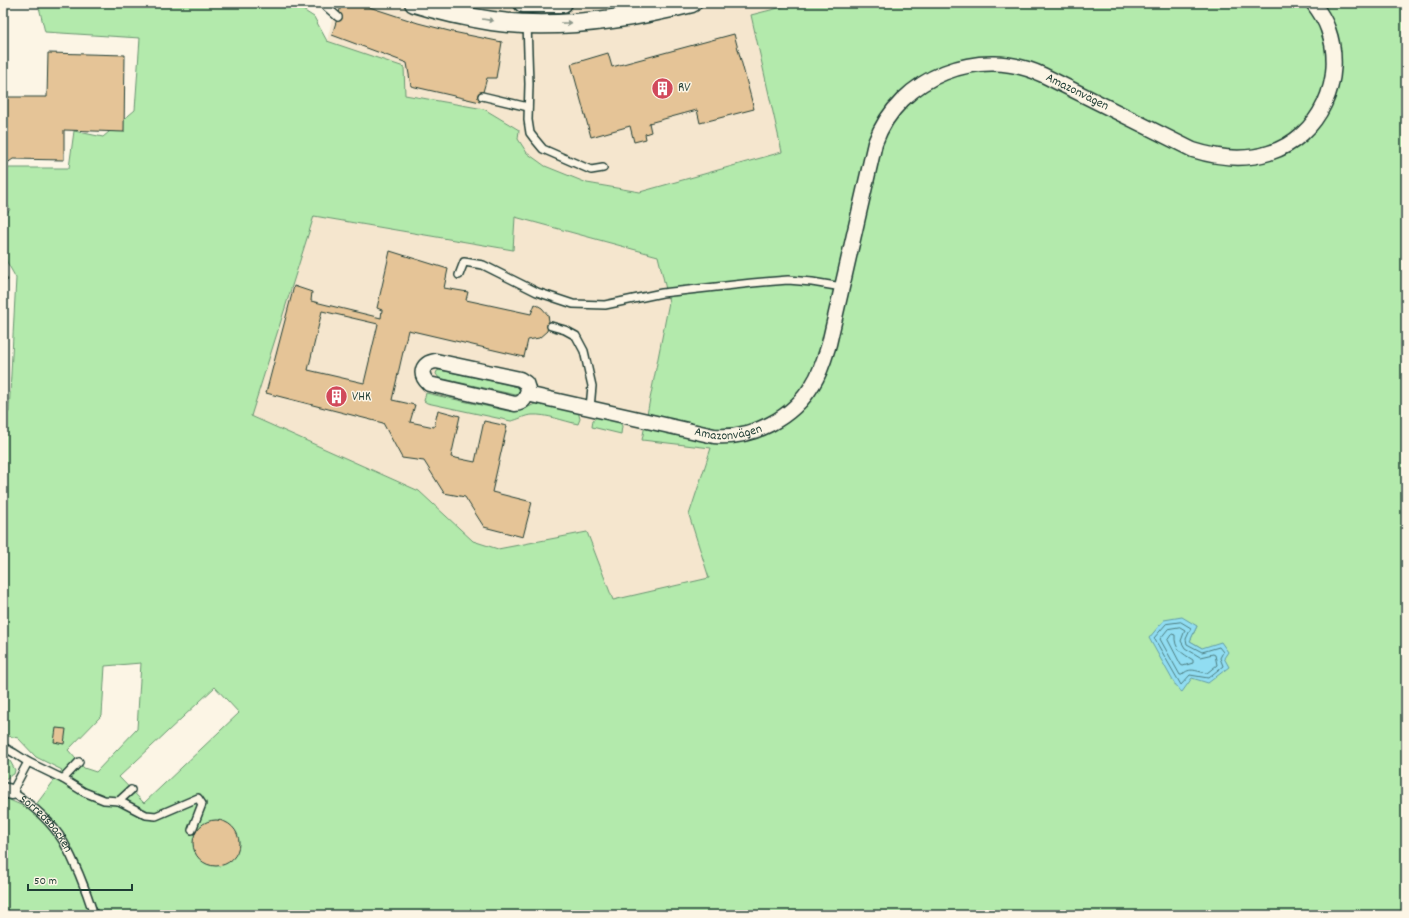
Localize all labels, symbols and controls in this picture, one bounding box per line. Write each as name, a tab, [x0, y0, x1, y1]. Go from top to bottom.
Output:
one-way arrow	[482, 17, 494, 23]
one-way arrow	[560, 20, 573, 26]
street label: Amazonvägen	[1042, 68, 1112, 116]
building icon: RV	[650, 75, 676, 101]
place label: RV	[678, 79, 691, 98]
building icon: VHK	[323, 384, 349, 410]
place label: VHK	[352, 388, 371, 407]
street label: Amazonvägen	[693, 419, 765, 446]
street label: Sörredsbacken	[15, 790, 77, 856]
scale bar	[28, 866, 132, 892]
text: 50 m	[34, 873, 57, 890]

